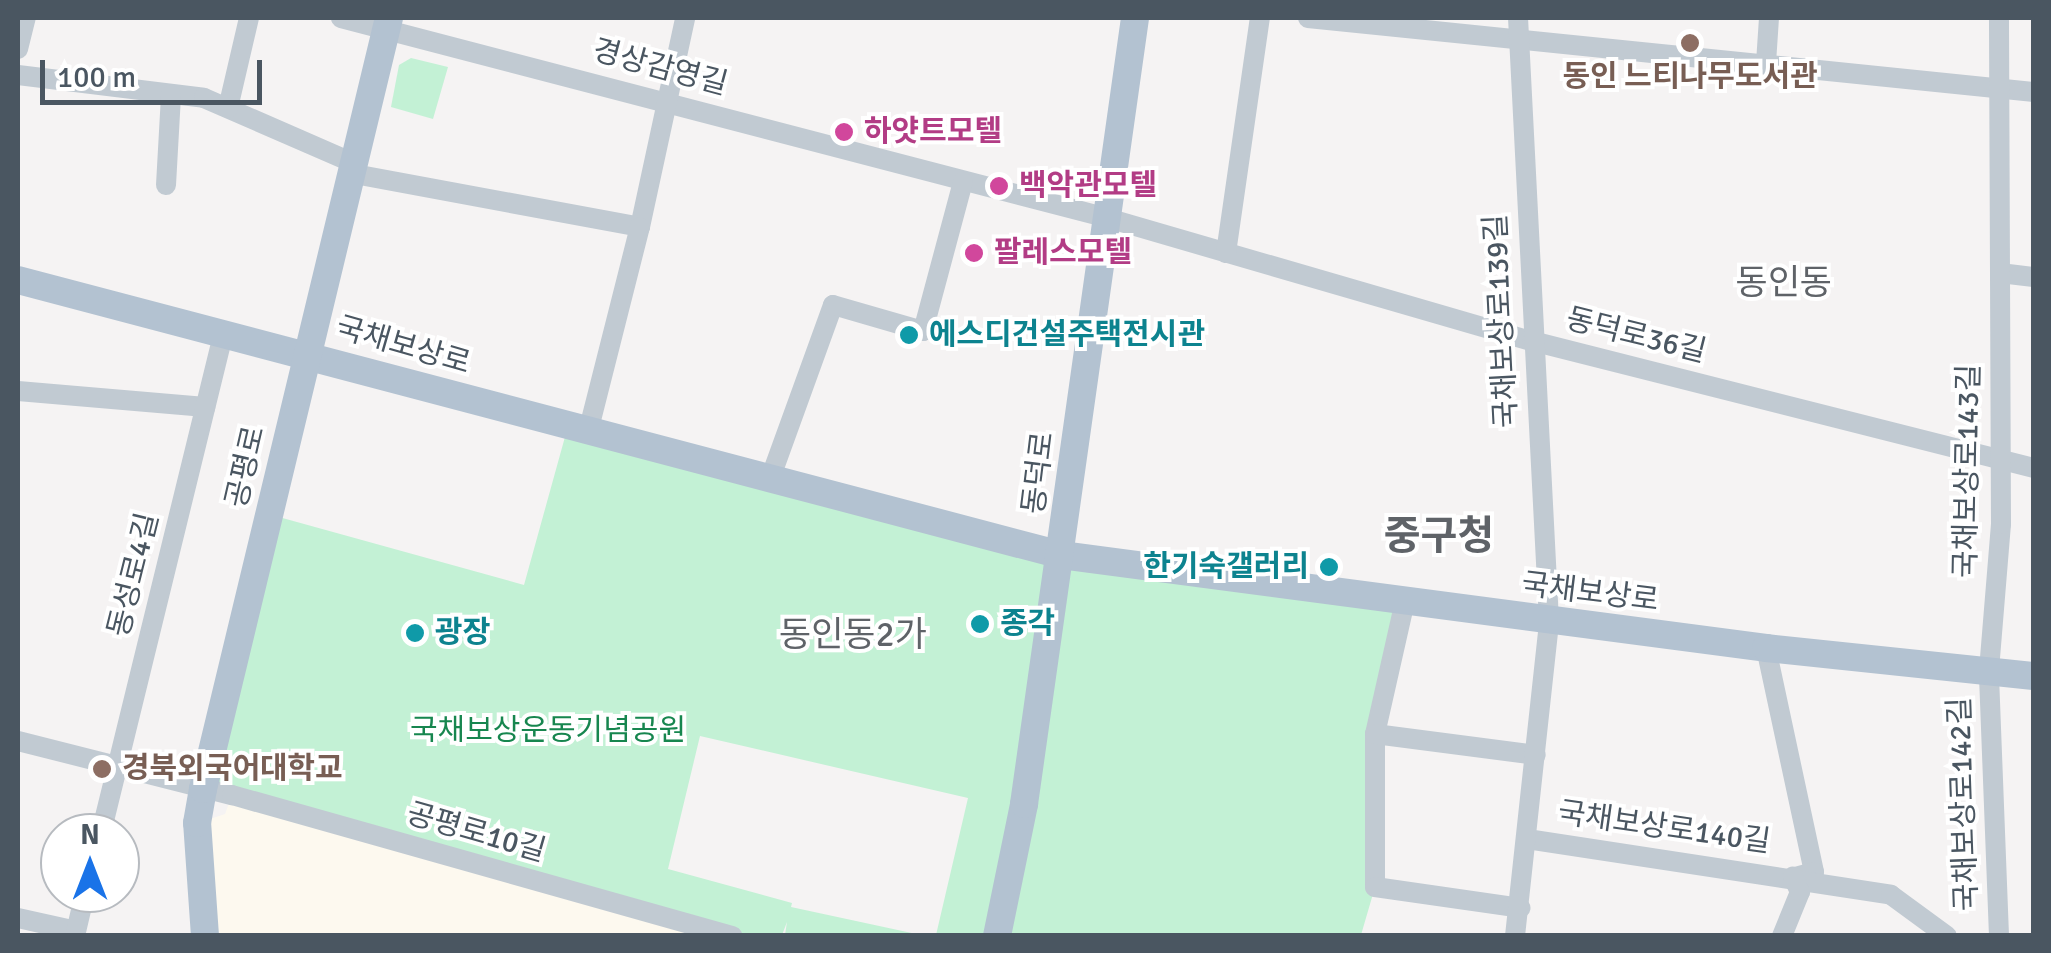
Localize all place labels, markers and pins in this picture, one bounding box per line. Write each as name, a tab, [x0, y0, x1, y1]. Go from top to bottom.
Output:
marker: 동인 느티나무도서관	[1679, 32, 1701, 54]
place label: 동인 느티나무도서관	[1563, 59, 1817, 95]
place label: 하얏트모텔	[864, 114, 1002, 150]
marker: 하얏트모텔	[833, 121, 855, 143]
place label: 백악관모텔	[1019, 168, 1157, 204]
marker: 백악관모텔	[988, 175, 1010, 197]
place label: 팔레스모텔	[994, 235, 1132, 271]
marker: 팔레스모텔	[963, 242, 985, 264]
place label: 에스디건설주택전시관	[929, 317, 1205, 353]
marker: 에스디건설주택전시관	[898, 324, 920, 346]
place label: 한기숙갤러리	[1143, 549, 1309, 585]
marker: 한기숙갤러리	[1318, 556, 1340, 578]
place label: 종각	[1000, 606, 1055, 642]
marker: 종각	[969, 613, 991, 635]
place label: 광장	[435, 615, 490, 651]
marker: 광장	[404, 622, 426, 644]
place label: 경북외국어대학교	[122, 751, 343, 787]
marker: 경북외국어대학교	[91, 758, 113, 780]

